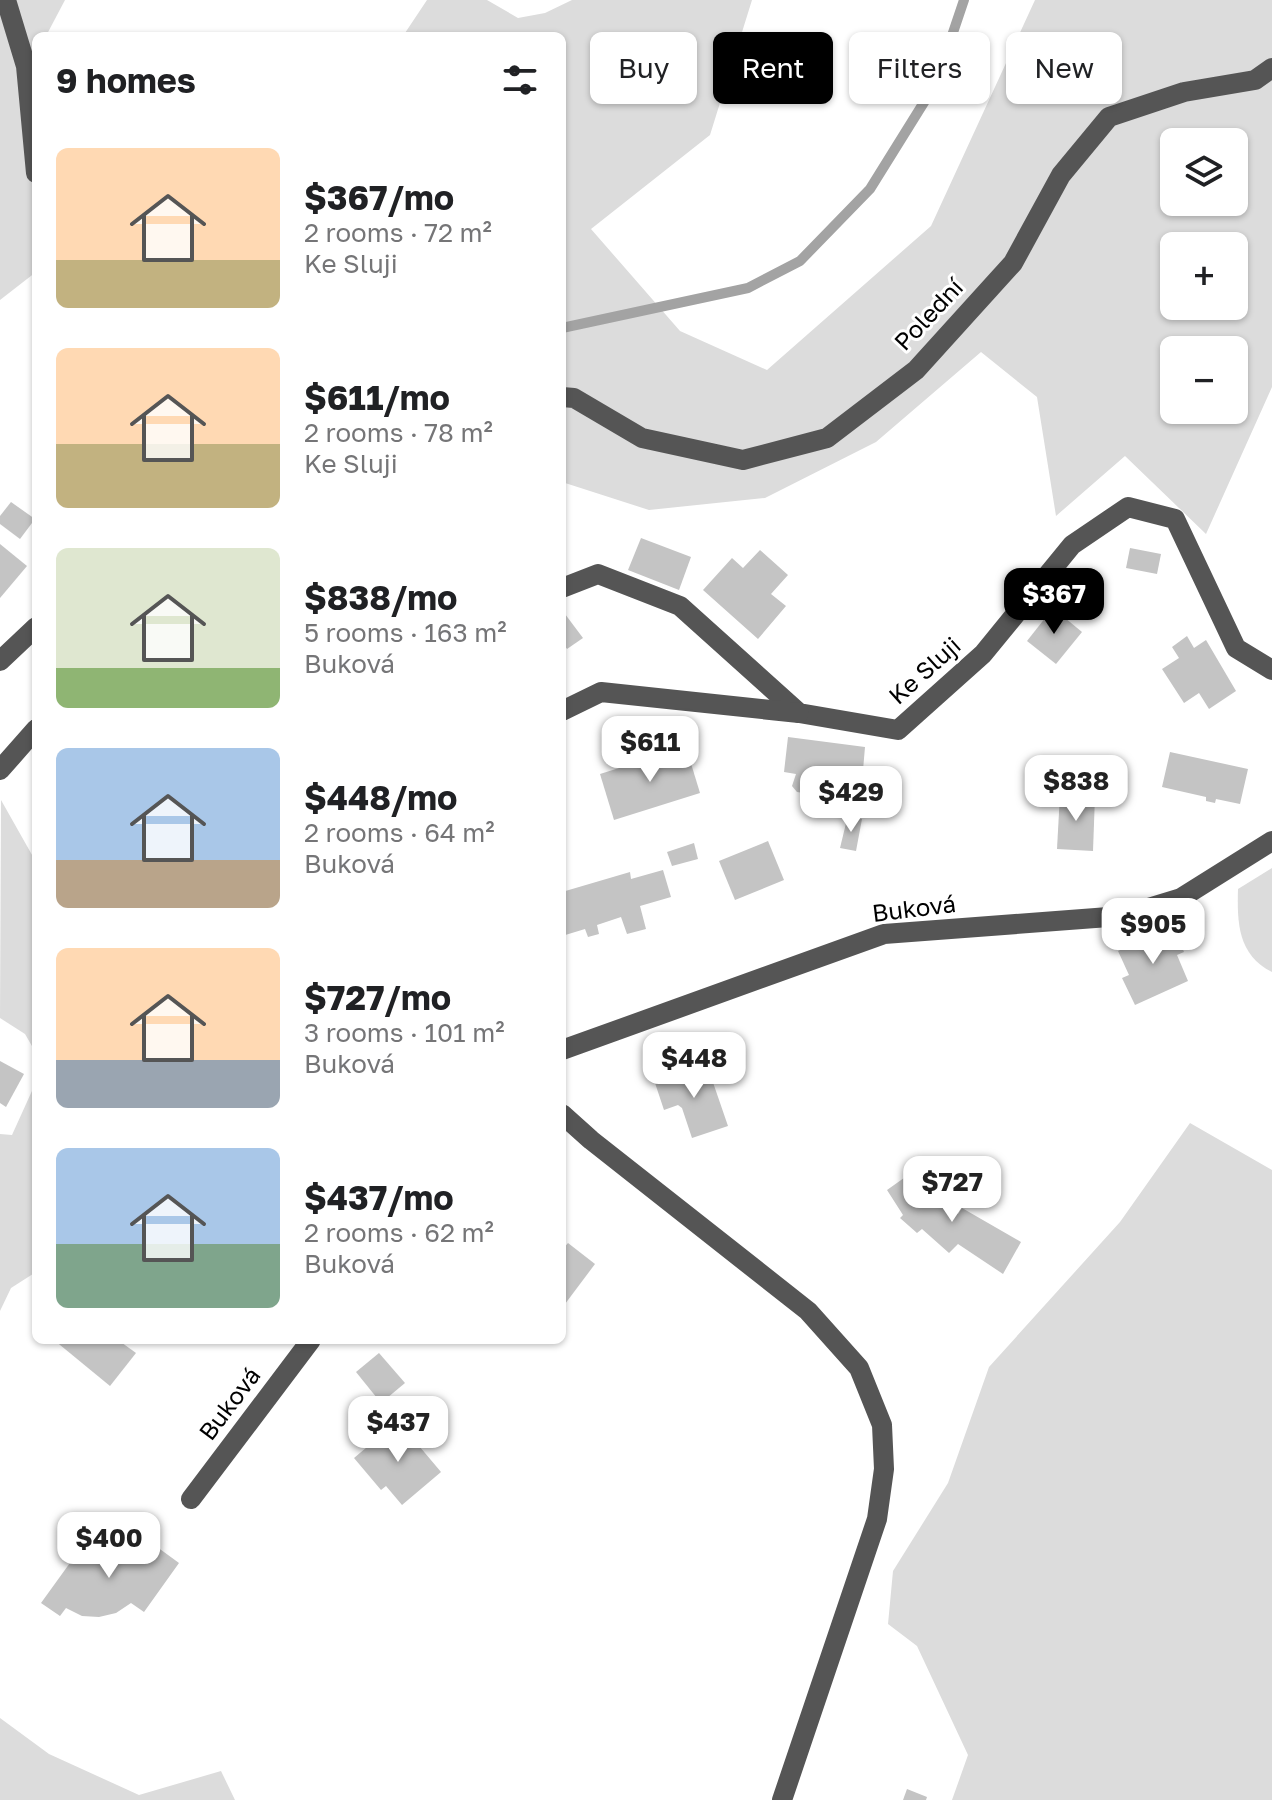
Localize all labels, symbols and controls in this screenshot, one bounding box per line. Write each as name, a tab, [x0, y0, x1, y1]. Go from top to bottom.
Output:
chip: Buy	[590, 32, 697, 104]
chip: Rent	[713, 32, 833, 104]
chip: Filters	[849, 32, 990, 104]
chip: New	[1006, 32, 1122, 104]
icon: filters	[498, 58, 542, 102]
text: 9 homes	[56, 60, 196, 100]
map controls	[1160, 128, 1248, 424]
button: layers	[1160, 128, 1248, 216]
text: $367/mo	[304, 177, 454, 217]
icon: home	[120, 180, 216, 276]
text: 2 rooms · 72 m²	[304, 217, 492, 248]
button: +	[1160, 232, 1248, 320]
text: Ke Sluji	[304, 248, 398, 279]
street label: Polední	[888, 271, 969, 356]
button: −	[1160, 336, 1248, 424]
text: $611/mo	[304, 377, 450, 417]
icon: home	[120, 380, 216, 476]
text: 2 rooms · 78 m²	[304, 417, 493, 448]
text: Ke Sluji	[304, 448, 398, 479]
pin: $367	[1007, 568, 1101, 636]
text: $838/mo	[304, 577, 458, 617]
text: $367	[1022, 578, 1086, 609]
icon: home	[120, 580, 216, 676]
text: 5 rooms · 163 m²	[304, 617, 507, 648]
street label: Ke Sluji	[882, 630, 966, 710]
text: Buková	[304, 648, 395, 679]
pin: $611	[603, 716, 697, 784]
text: $611	[620, 726, 680, 757]
pin: $838	[1029, 755, 1123, 823]
text: $838	[1043, 765, 1109, 796]
pin: $429	[804, 766, 898, 834]
text: $429	[818, 776, 884, 807]
text: $448/mo	[304, 777, 458, 817]
icon: home	[120, 780, 216, 876]
text: 2 rooms · 64 m²	[304, 817, 495, 848]
text: Buková	[304, 848, 395, 879]
street label: Buková	[870, 888, 957, 927]
pin: $905	[1106, 898, 1200, 966]
text: $905	[1120, 908, 1186, 939]
text: $727/mo	[304, 977, 451, 1017]
icon: home	[120, 980, 216, 1076]
text: 3 rooms · 101 m²	[304, 1017, 505, 1048]
pin: $448	[647, 1032, 741, 1100]
text: $448	[661, 1042, 727, 1073]
text: Buková	[304, 1048, 395, 1079]
pin: $727	[905, 1156, 999, 1224]
text: $727	[921, 1166, 983, 1197]
text: $437/mo	[304, 1177, 454, 1217]
icon: home	[120, 1180, 216, 1276]
text: 2 rooms · 62 m²	[304, 1217, 494, 1248]
text: Buková	[304, 1248, 395, 1279]
street label: Buková	[192, 1361, 266, 1445]
pin: $437	[351, 1396, 445, 1464]
text: $437	[366, 1406, 430, 1437]
pin: $400	[62, 1512, 156, 1580]
text: $400	[75, 1522, 143, 1553]

